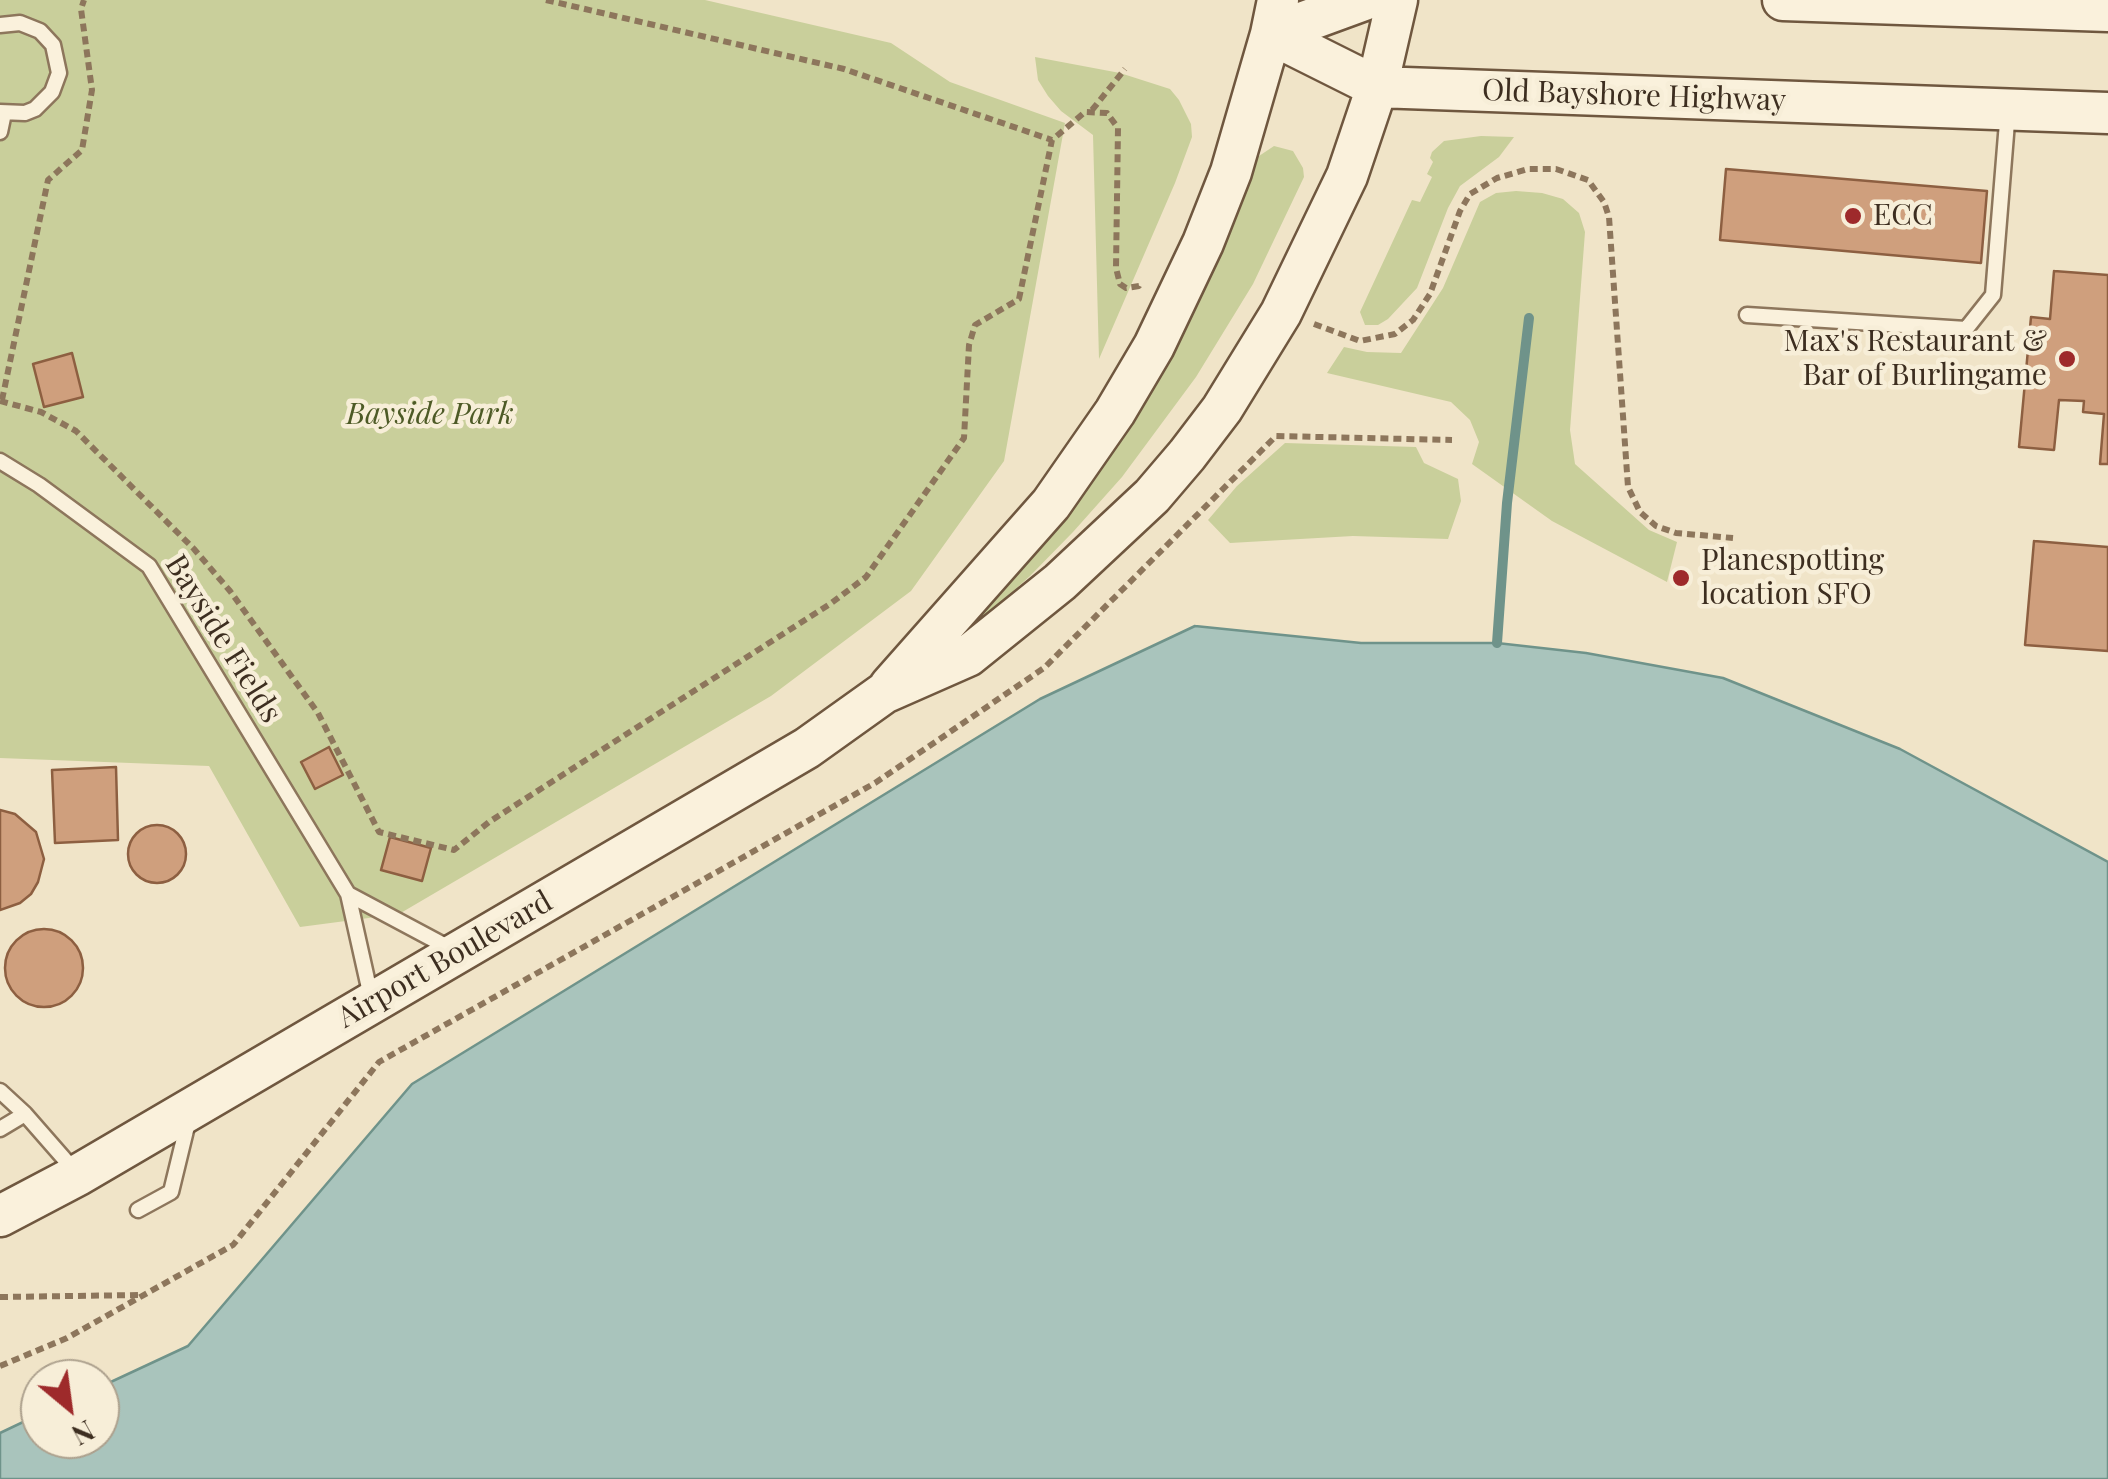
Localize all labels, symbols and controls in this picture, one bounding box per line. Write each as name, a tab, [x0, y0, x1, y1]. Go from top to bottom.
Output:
street label: Old Bayshore Highway	[1482, 73, 1786, 119]
place label: ECC	[1873, 198, 1933, 234]
marker: ECC	[1842, 205, 1864, 227]
place label: Max's Restaurant & Bar of Burlingame	[1784, 324, 2047, 394]
marker: Max's Restaurant & Bar of Burlingame	[2056, 348, 2078, 370]
park label: Bayside Park	[346, 397, 514, 433]
place label: Planespotting location SFO	[1701, 543, 1884, 614]
street label: Bayside Fields	[157, 549, 289, 729]
marker: Planespotting location SFO	[1670, 567, 1692, 589]
street label: Airport Boulevard	[331, 884, 559, 1036]
north arrow	[20, 1359, 120, 1459]
text: N	[66, 1413, 102, 1455]

